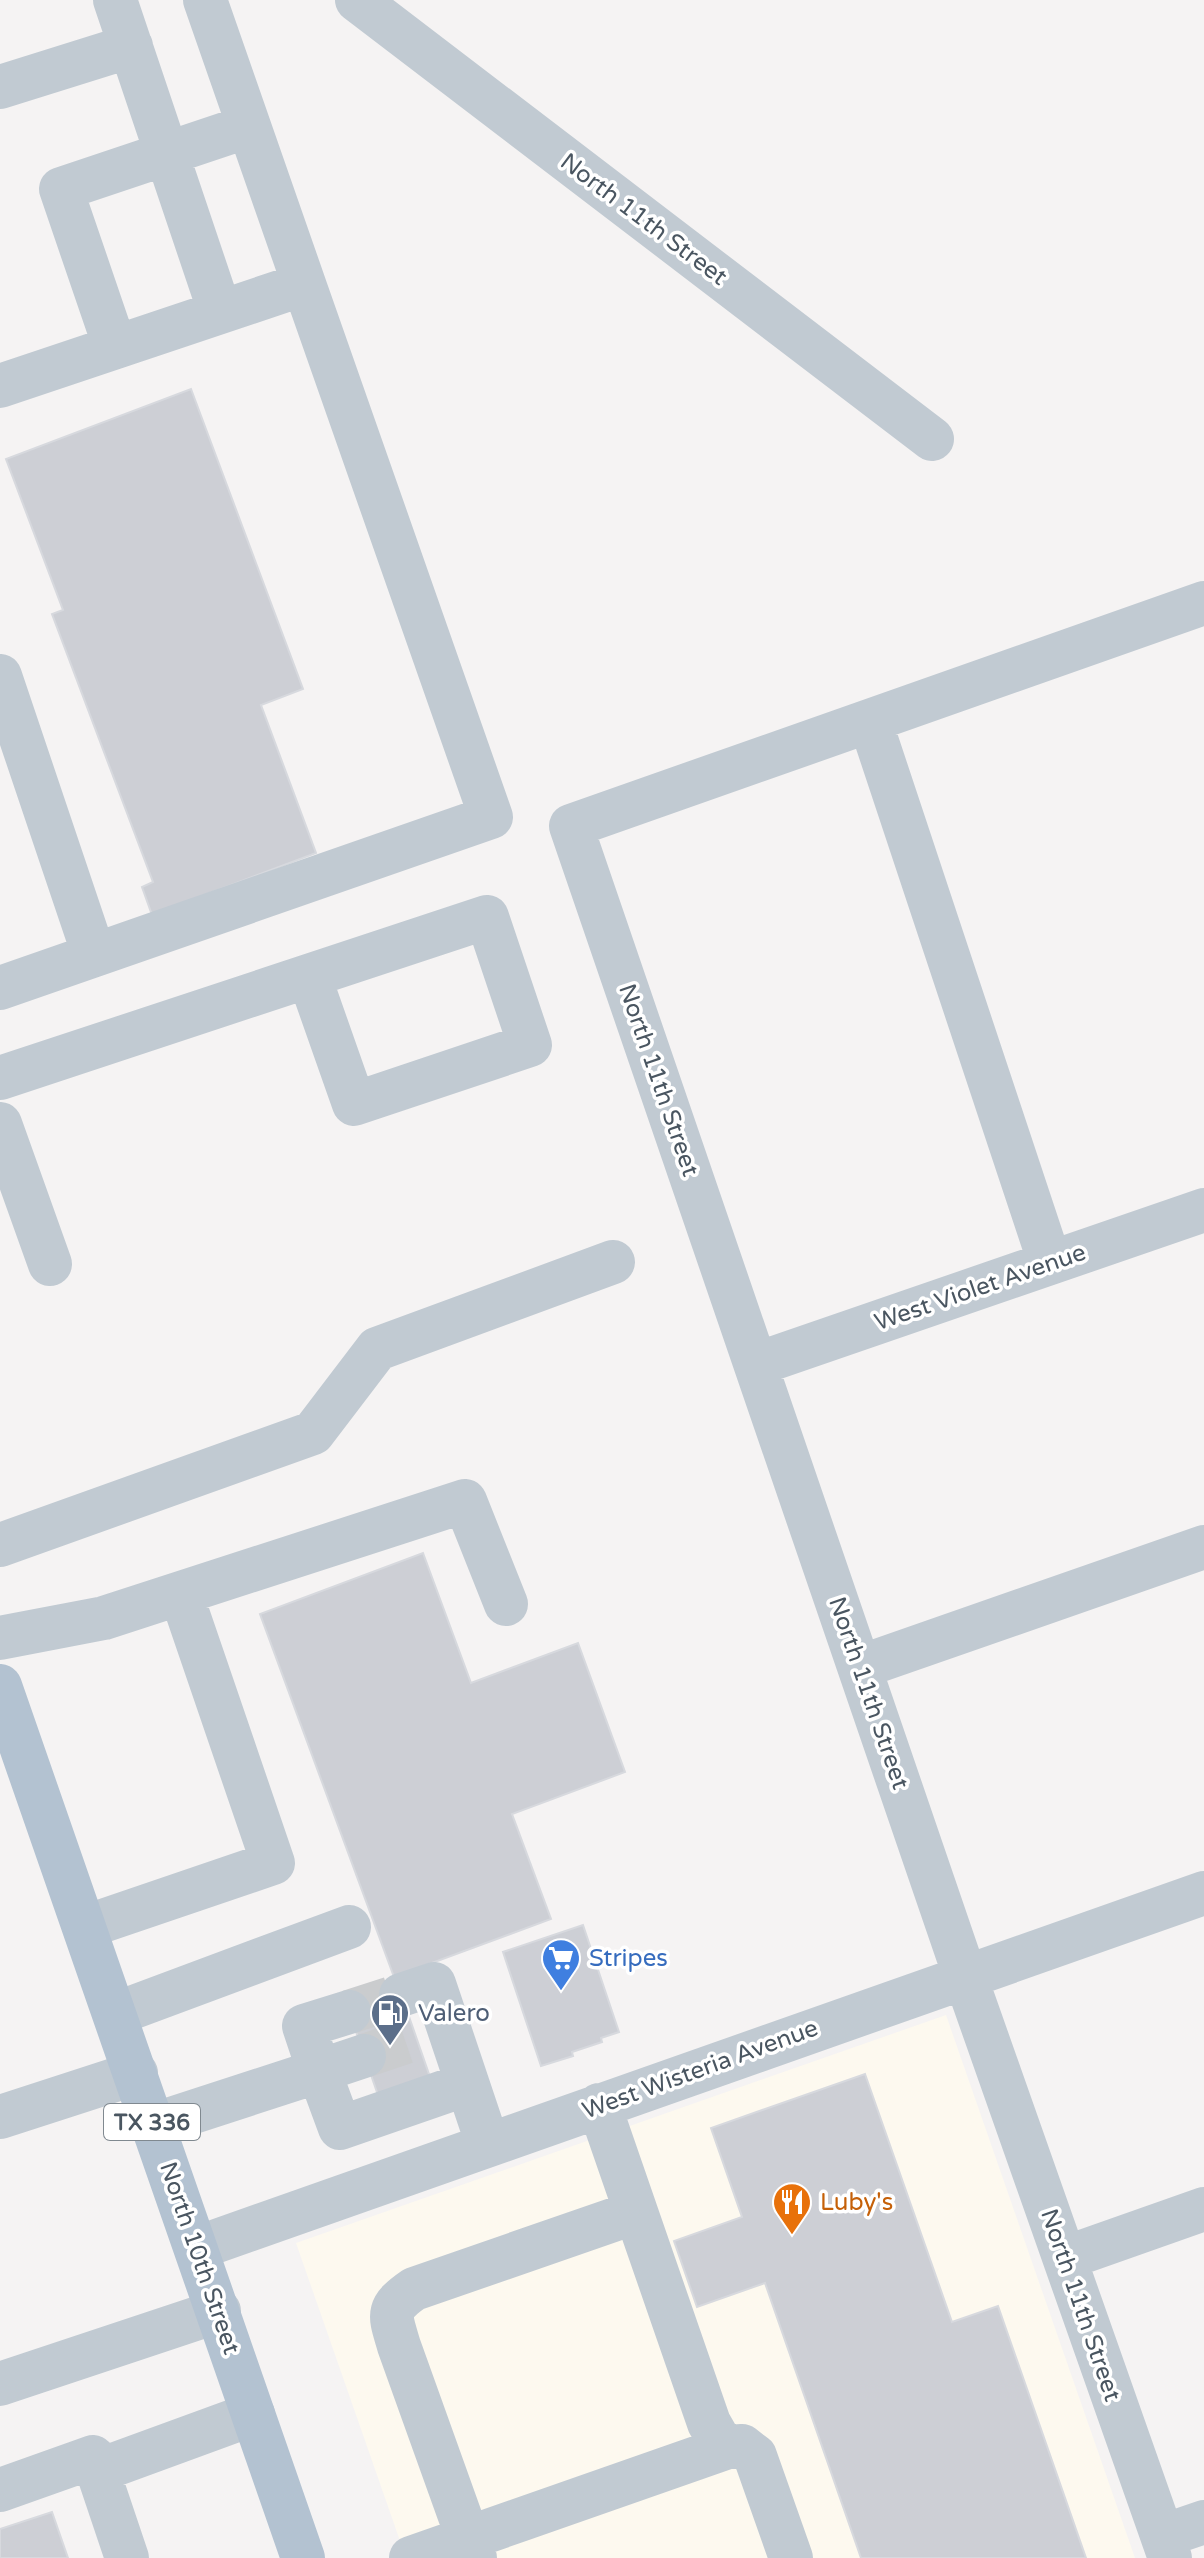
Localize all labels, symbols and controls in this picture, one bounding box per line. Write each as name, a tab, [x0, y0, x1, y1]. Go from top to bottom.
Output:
street label: North 11th Street	[555, 147, 733, 292]
street label: North 11th Street	[612, 980, 705, 1180]
street label: West Violet Avenue	[871, 1238, 1090, 1337]
street label: North 11th Street	[822, 1593, 915, 1793]
supermarket icon: Stripes	[540, 1937, 582, 1992]
place label: Stripes	[589, 1944, 668, 1973]
fuel station icon: Valero	[369, 1992, 411, 2047]
place label: Valero	[418, 1999, 490, 2028]
street label: West Wisteria Avenue	[578, 2013, 822, 2126]
road number: TX 336	[104, 2104, 200, 2140]
street label: North 10th Street	[153, 2158, 246, 2358]
restaurant icon: Luby's	[771, 2181, 813, 2236]
place label: Luby's	[820, 2188, 893, 2217]
street label: North 11th Street	[1034, 2205, 1127, 2405]

